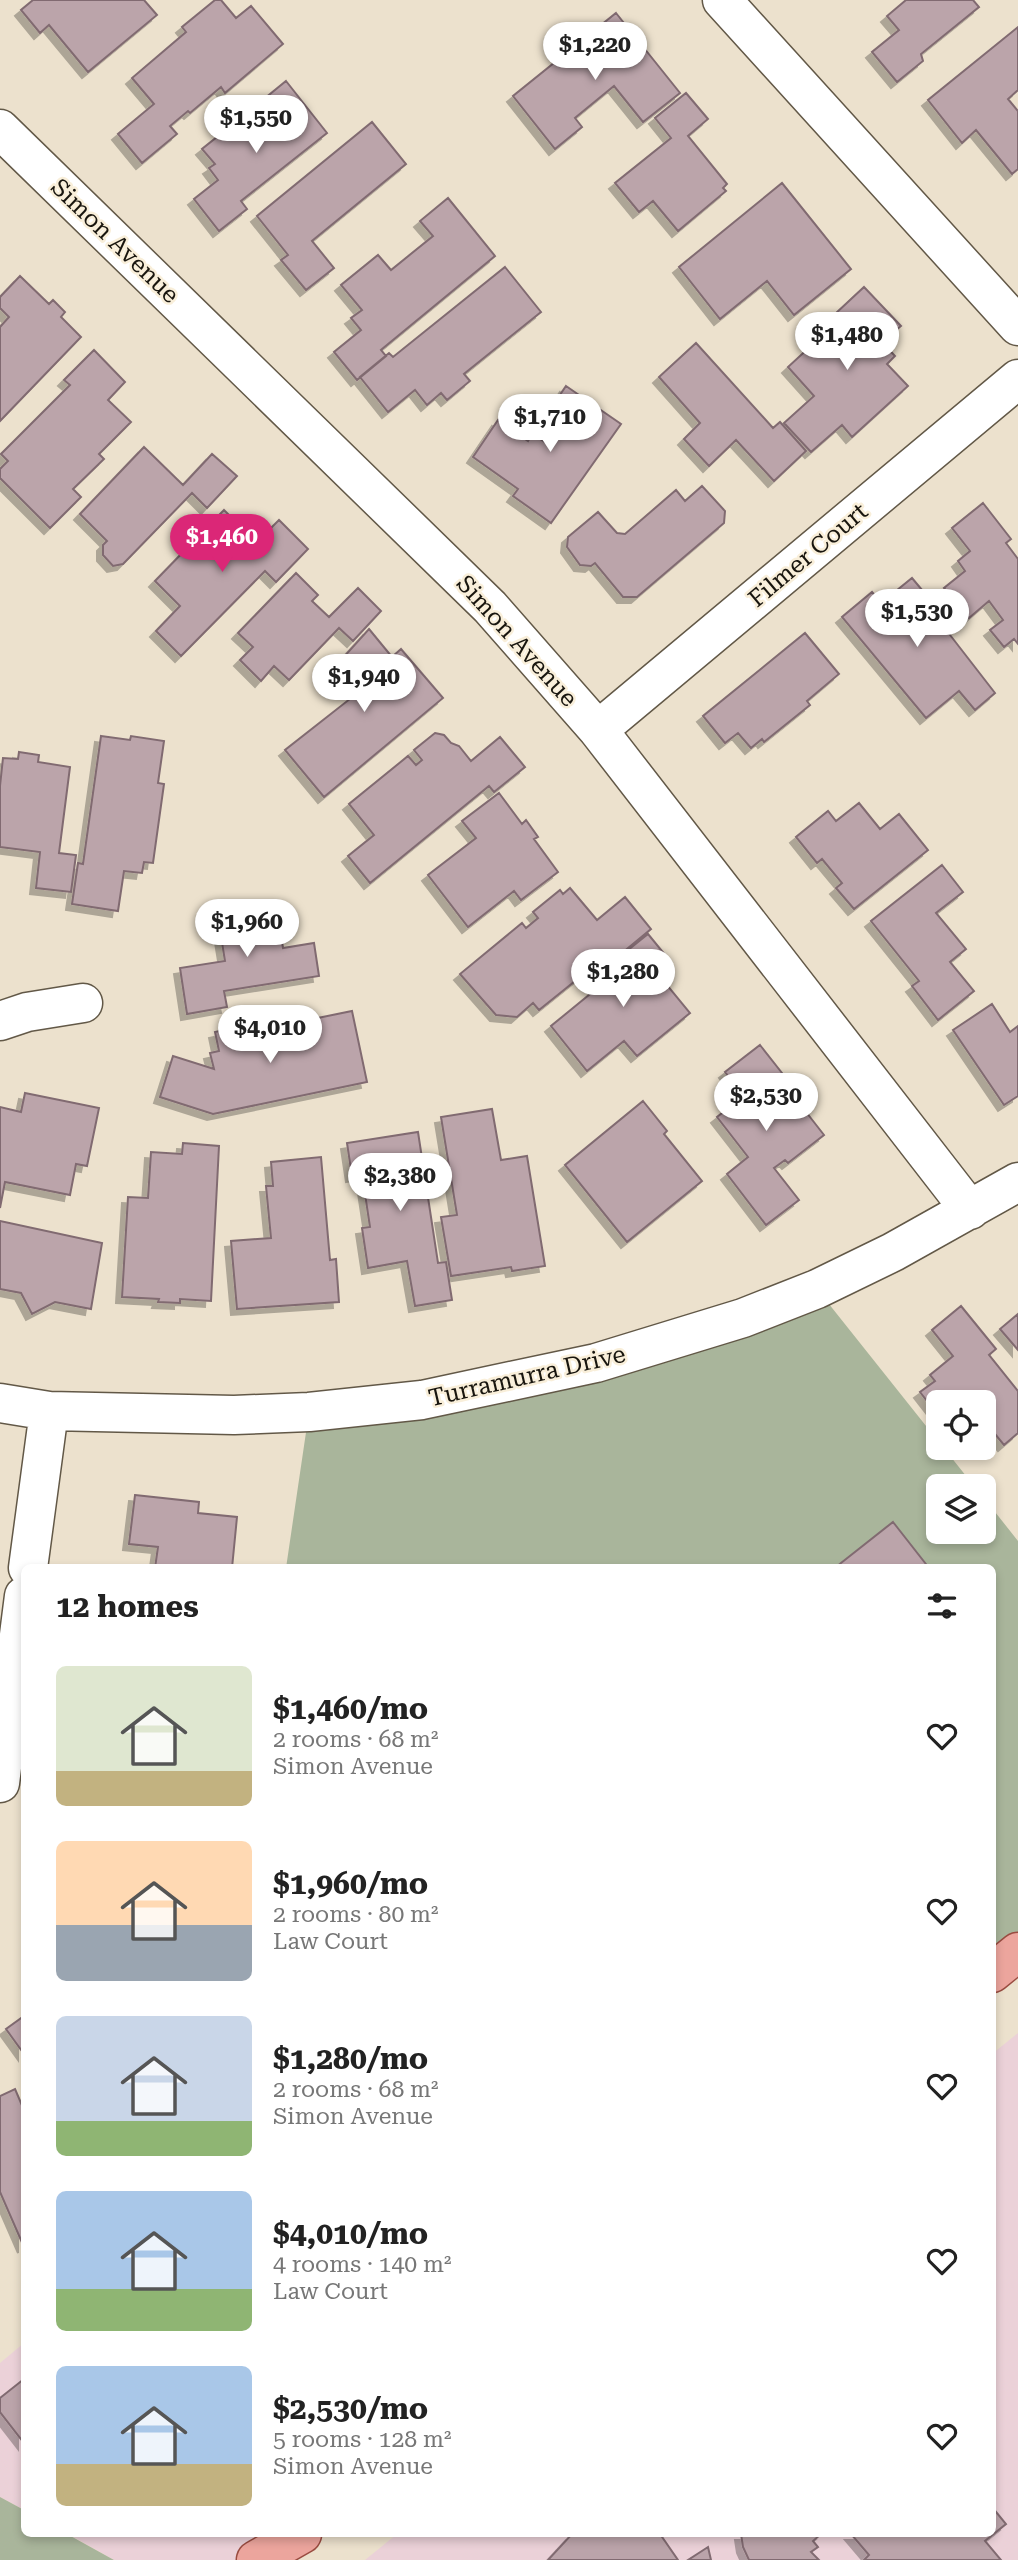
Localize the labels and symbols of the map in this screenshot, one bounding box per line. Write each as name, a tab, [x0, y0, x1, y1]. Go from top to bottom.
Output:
pin: $1,220	[538, 22, 652, 82]
pin: $1,550	[199, 96, 313, 155]
street label: Simon Avenue	[45, 173, 185, 309]
pin: $1,480	[790, 312, 904, 372]
pin: $1,710	[493, 394, 607, 454]
street label: Filmer Court	[743, 497, 873, 613]
pin: $1,460	[165, 514, 279, 574]
street label: Simon Avenue	[451, 570, 583, 712]
pin: $1,530	[860, 590, 974, 649]
pin: $1,940	[307, 654, 421, 714]
pin: $1,960	[190, 900, 304, 959]
pin: $1,280	[566, 950, 680, 1009]
pin: $4,010	[213, 1006, 327, 1065]
pin: $2,530	[709, 1074, 823, 1133]
pin: $2,380	[343, 1154, 457, 1213]
street label: Turramurra Drive	[426, 1340, 628, 1412]

